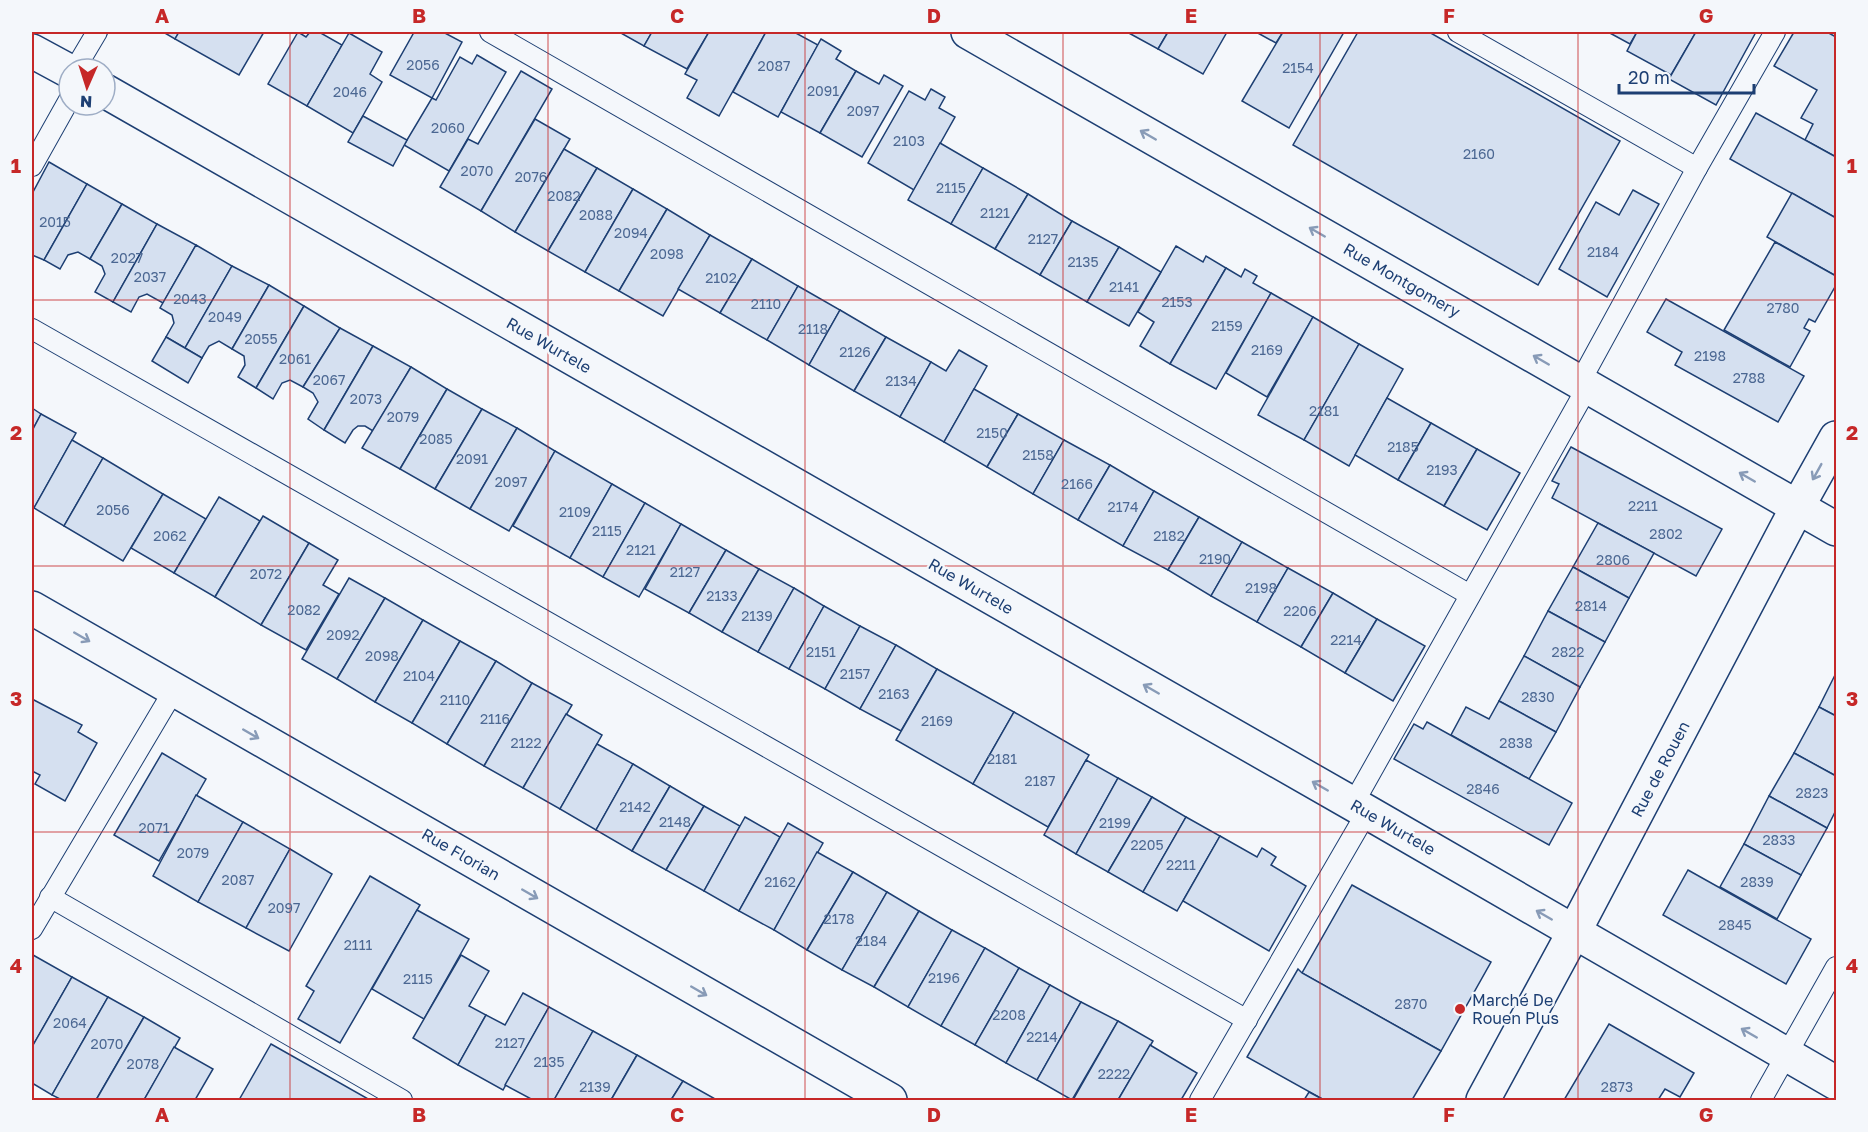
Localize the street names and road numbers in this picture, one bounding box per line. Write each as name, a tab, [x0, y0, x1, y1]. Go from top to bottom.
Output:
street label: Rue Montgomery	[1340, 238, 1464, 322]
street label: Rue Wurtele	[503, 313, 595, 377]
street label: Rue Wurtele	[925, 554, 1017, 618]
street label: Rue de Rouen	[1626, 718, 1694, 820]
street label: Rue Wurtele	[1347, 795, 1439, 859]
street label: Rue Florian	[418, 824, 504, 884]

